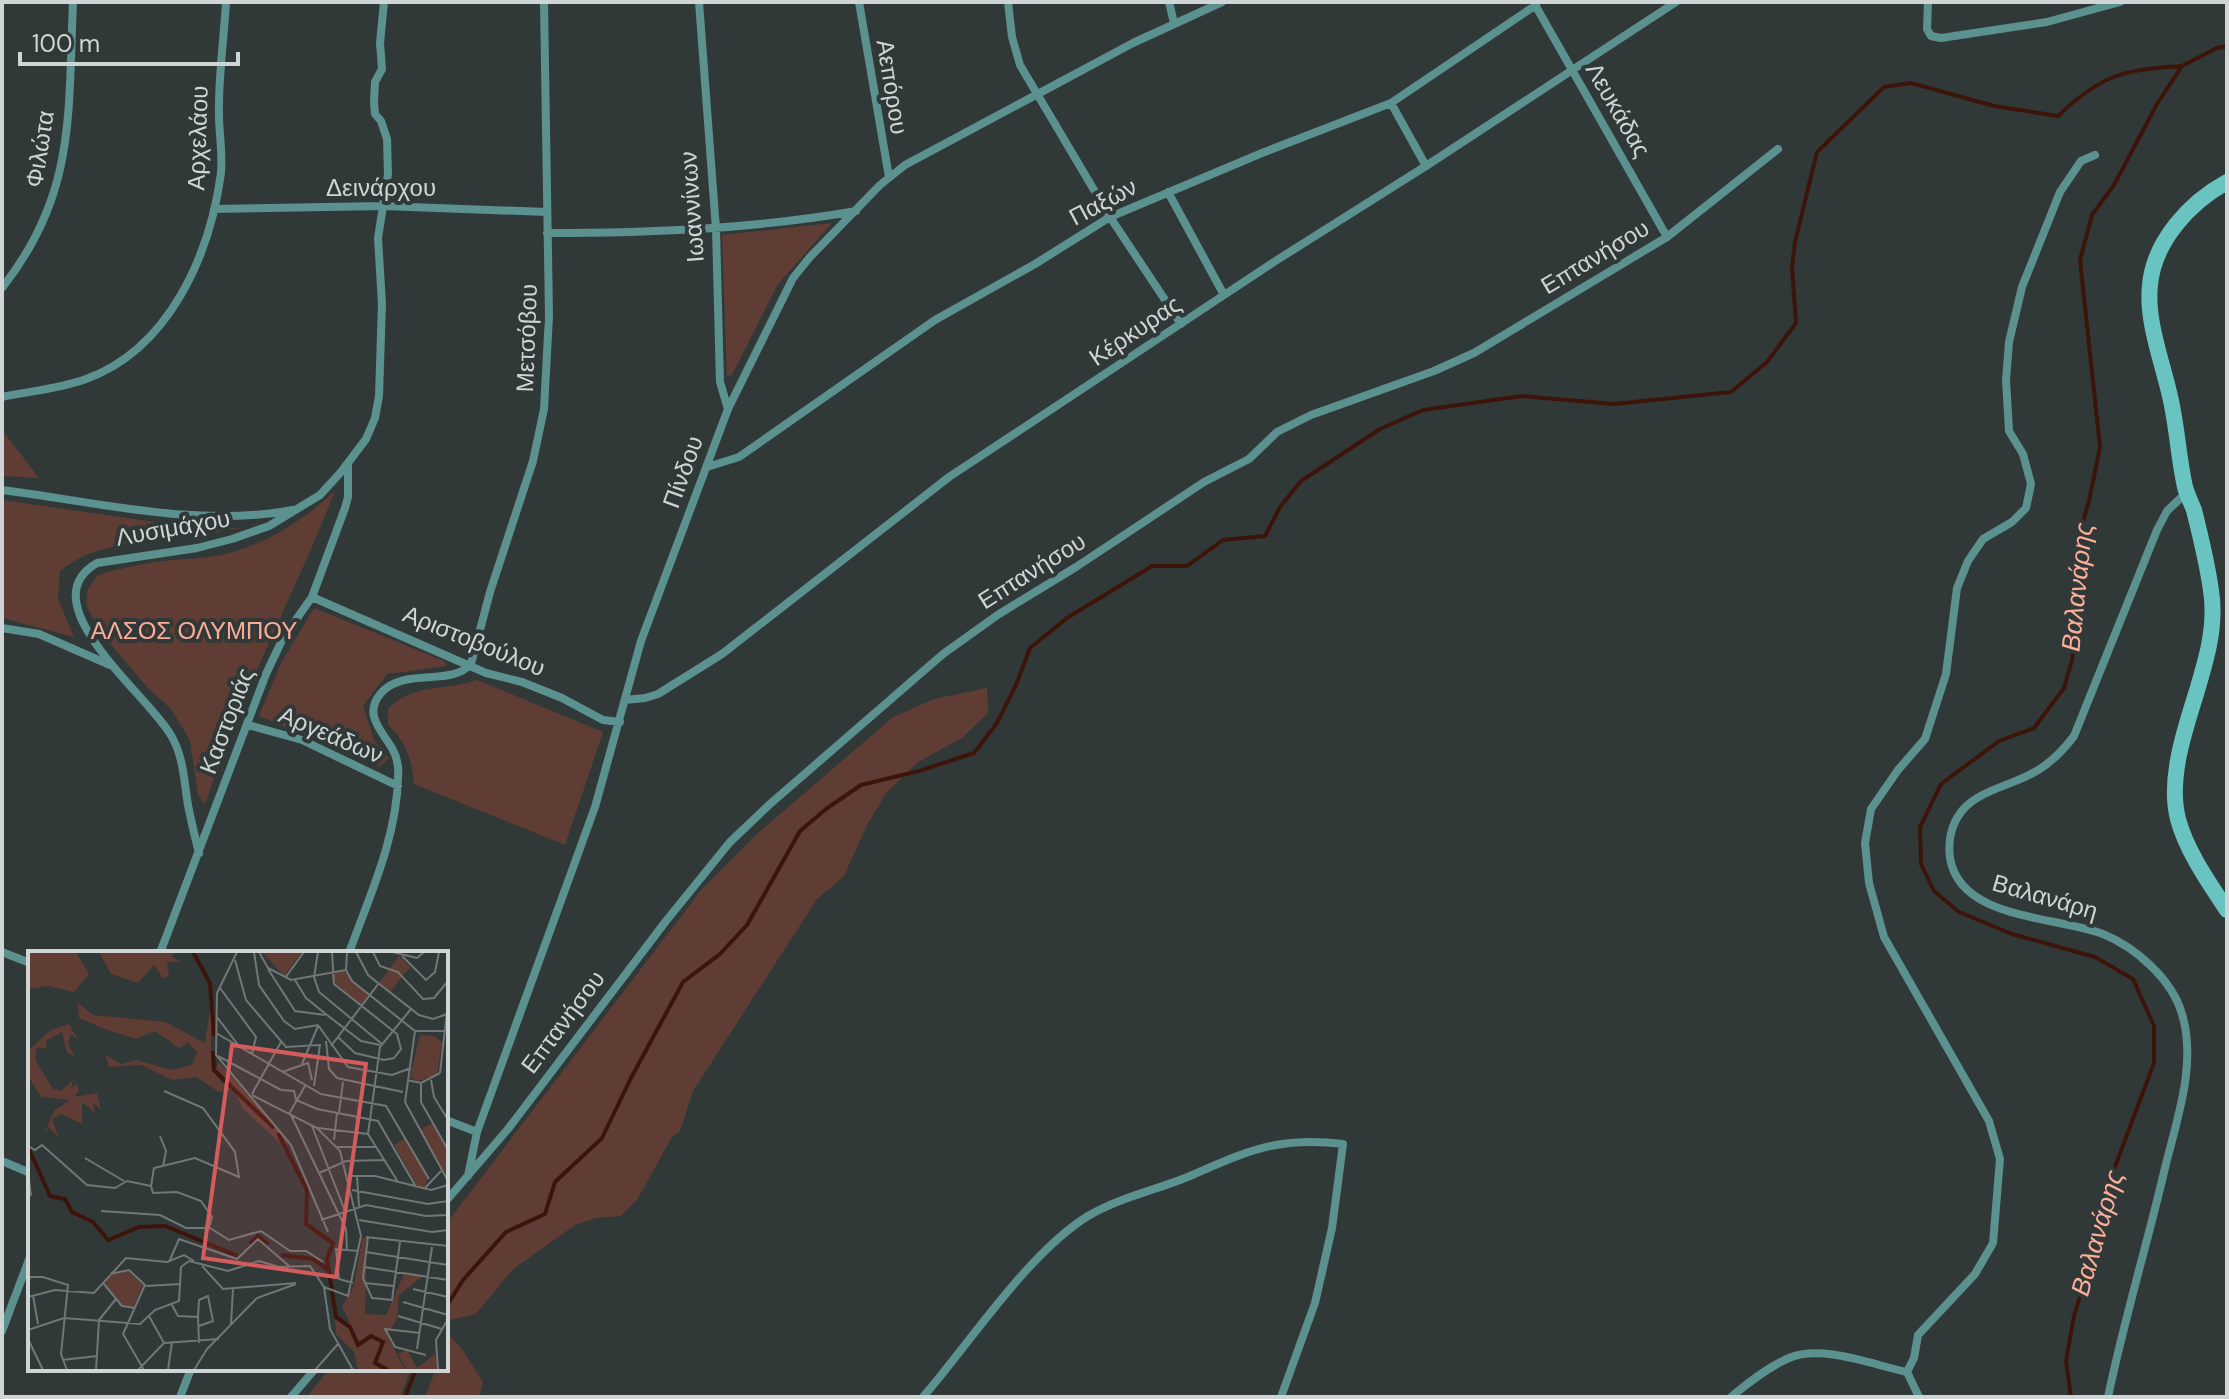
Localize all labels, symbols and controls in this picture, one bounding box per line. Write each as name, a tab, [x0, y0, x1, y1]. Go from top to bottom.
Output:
scale bar	[20, 16, 238, 66]
text: 100 m	[32, 28, 100, 59]
street label: Αεπόρου	[870, 37, 915, 137]
street label: Λευκάδας	[1579, 57, 1658, 163]
street label: Αρχελάου	[180, 85, 215, 191]
street label: Φιλώτα	[18, 108, 61, 190]
street label: Ιωαννίνων	[672, 150, 711, 264]
street label: Παξών	[1063, 171, 1142, 232]
street label: Δεινάρχου	[326, 172, 436, 203]
street label: Επτανήσου	[1535, 212, 1655, 301]
street label: Μετσόβου	[509, 283, 544, 393]
street label: Κέρκυρας	[1083, 288, 1187, 373]
street label: Πίνδου	[655, 432, 710, 512]
street label: Λυσιμάχου	[113, 502, 232, 553]
water label: Βαλανάρης	[2053, 521, 2101, 653]
street label: Επτανήσου	[972, 525, 1091, 616]
street label: Αριστοβούλου	[399, 598, 550, 683]
park label: ΑΛΣΟΣ ΟΛΥΜΠΟΥ	[91, 615, 297, 646]
street label: Καστοριάς	[192, 663, 261, 778]
street label: Αργεάδων	[274, 699, 388, 770]
street label: Βαλανάρη	[1989, 867, 2101, 926]
inset map	[28, 951, 448, 1371]
street label: Επτανήσου	[514, 964, 611, 1079]
water label: Βαλανάρης	[2063, 1166, 2131, 1300]

